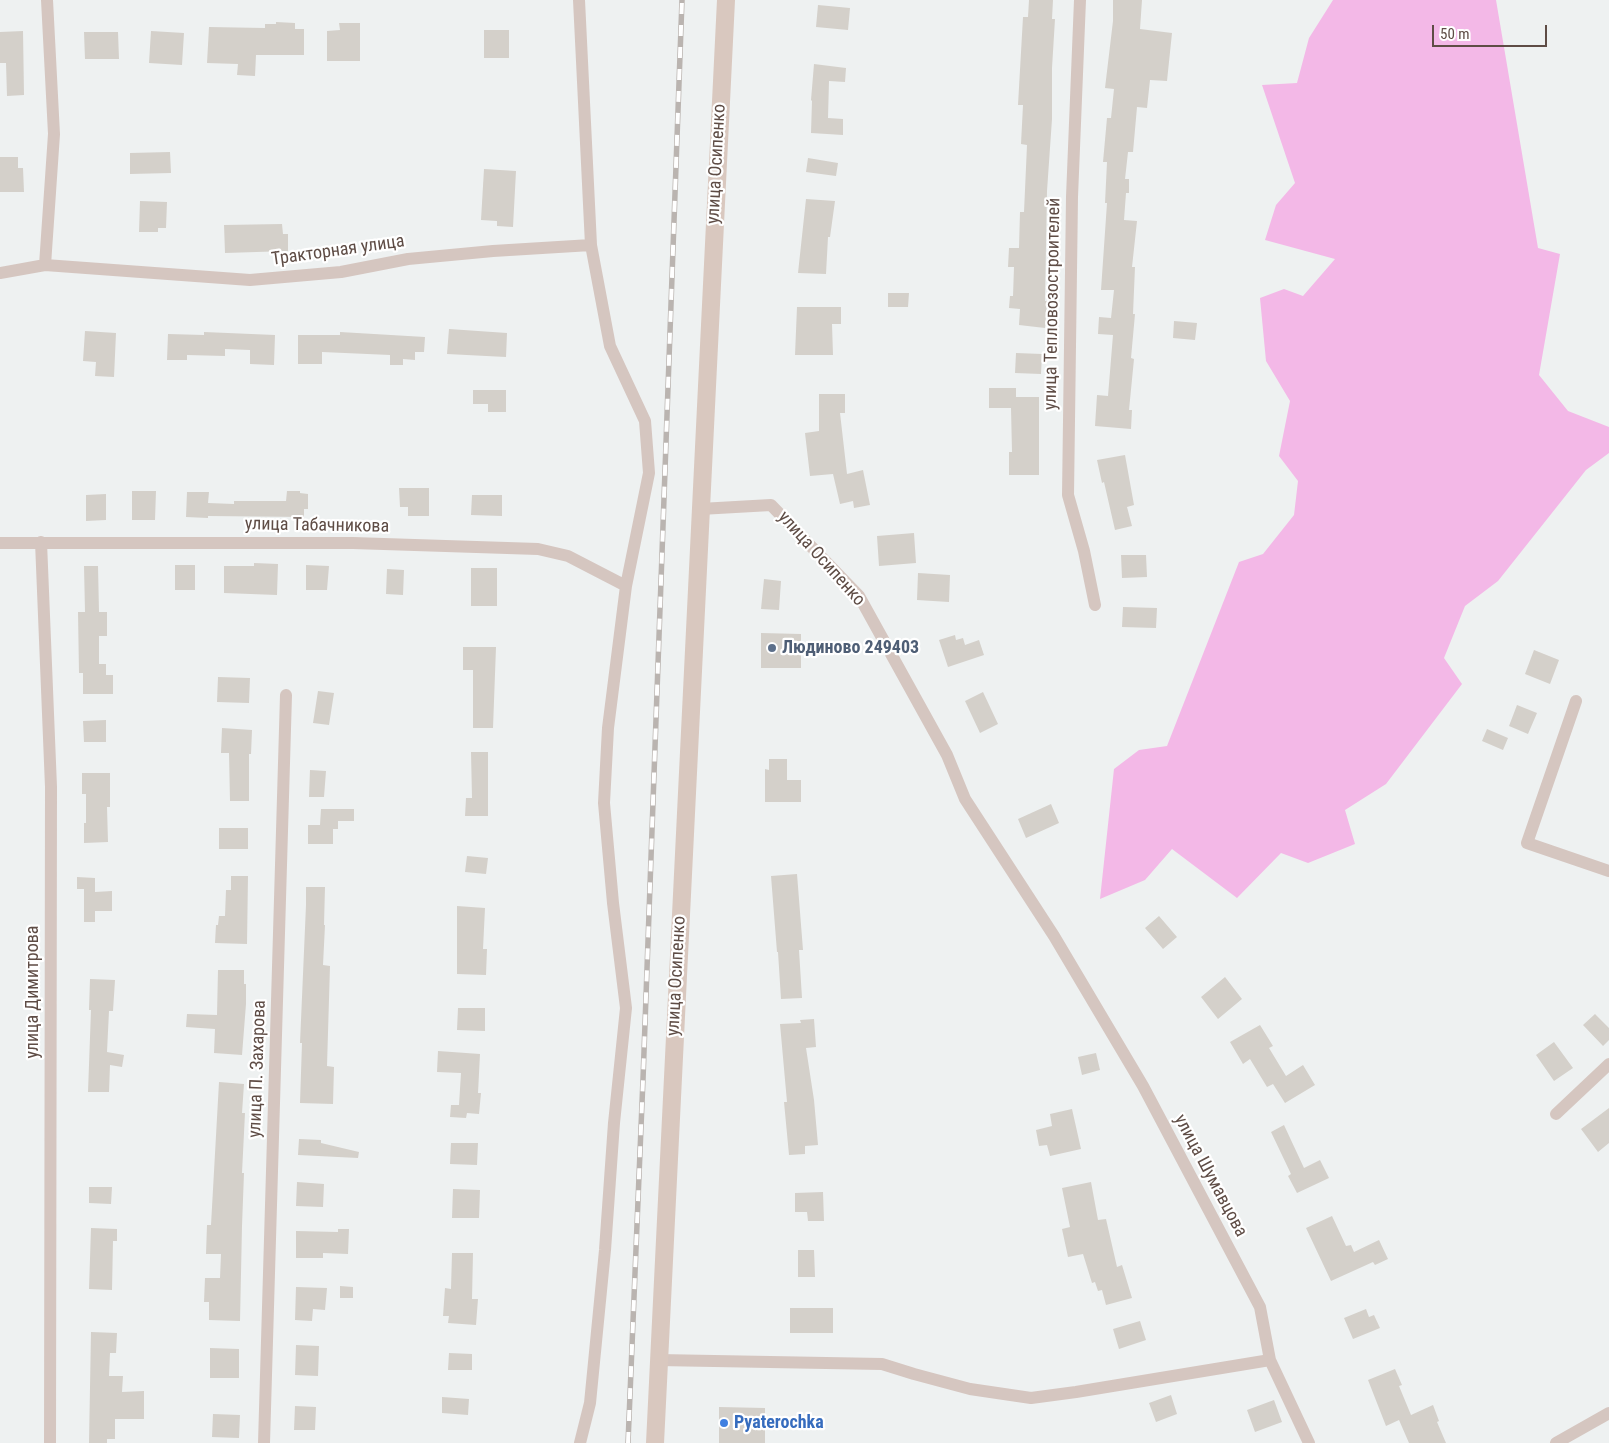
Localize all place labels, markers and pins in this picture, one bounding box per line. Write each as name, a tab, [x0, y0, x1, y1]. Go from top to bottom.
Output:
place label: Людиново 249403	[782, 637, 919, 659]
marker: Людиново 249403	[766, 642, 778, 654]
place label: Pyaterochka	[734, 1412, 824, 1434]
marker: Pyaterochka	[718, 1417, 730, 1429]

